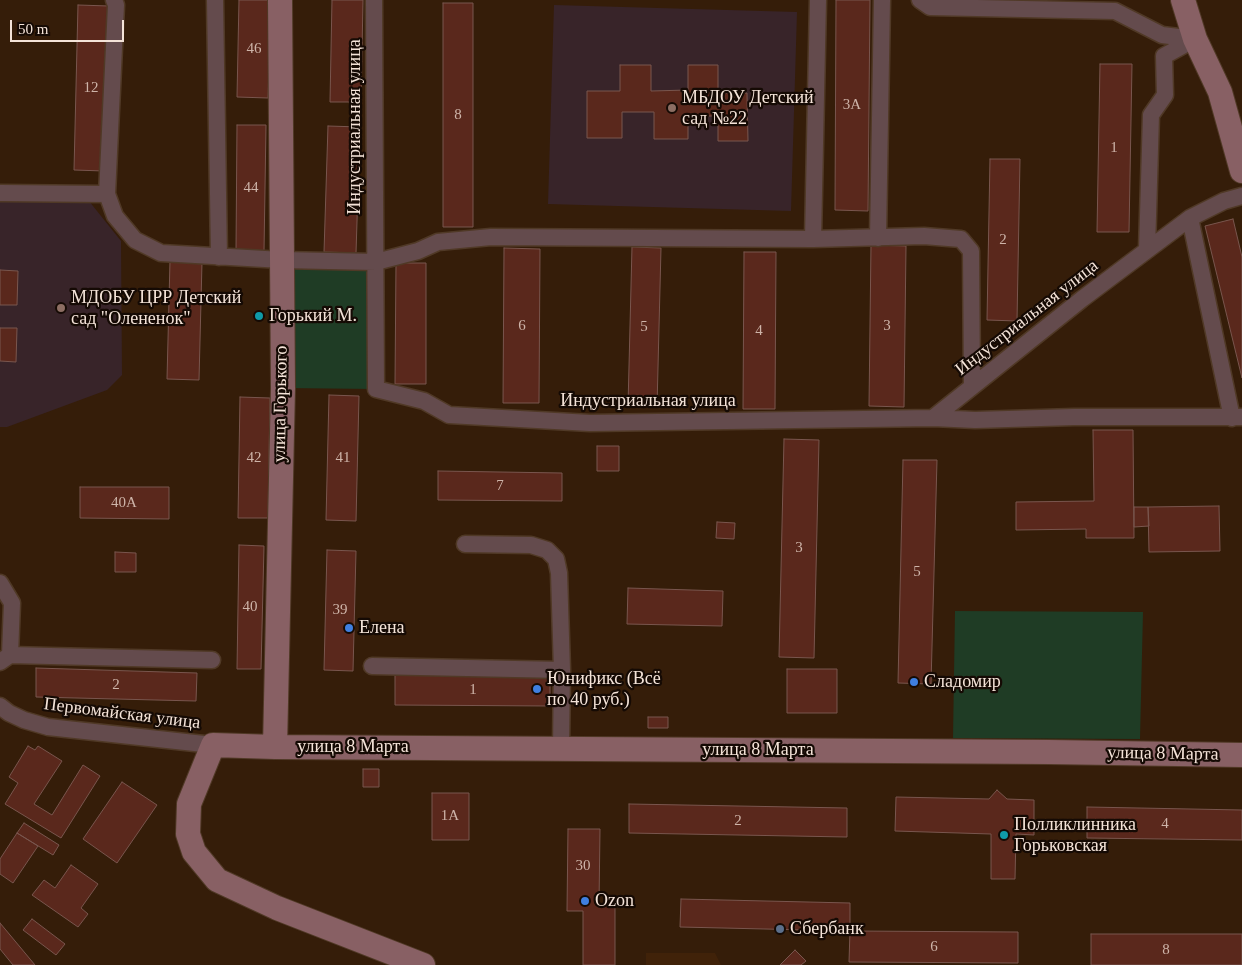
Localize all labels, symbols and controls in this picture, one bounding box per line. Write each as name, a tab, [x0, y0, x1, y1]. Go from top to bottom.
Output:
scale bar	[12, 10, 126, 42]
text: 50 m	[18, 21, 48, 37]
street label: Индустриальная улица	[344, 39, 366, 215]
house number: 46	[246, 40, 262, 58]
house number: 12	[84, 79, 98, 97]
place label: МБДОУ Детский сад №22	[682, 87, 814, 130]
house number: 3А	[843, 96, 861, 114]
marker: МБДОУ Детский сад №22	[666, 102, 678, 114]
house number: 8	[454, 106, 462, 124]
house number: 1	[1110, 139, 1118, 157]
house number: 44	[244, 179, 258, 197]
house number: 2	[999, 231, 1007, 249]
street label: Индустриальная улица	[951, 255, 1103, 381]
place label: МДОБУ ЦРР Детский сад "Олененок"	[71, 287, 241, 330]
marker: МДОБУ ЦРР Детский сад "Олененок"	[55, 302, 67, 314]
place label: Горький М.	[269, 305, 357, 327]
marker: Горький М.	[253, 310, 265, 322]
house number: 6	[518, 317, 526, 335]
house number: 3	[883, 317, 891, 335]
house number: 5	[640, 318, 648, 336]
house number: 4	[755, 322, 763, 340]
street label: улица Горького	[269, 345, 293, 463]
street label: Индустриальная улица	[560, 390, 736, 412]
house number: 42	[246, 449, 262, 467]
house number: 41	[336, 449, 350, 467]
house number: 7	[496, 477, 504, 495]
house number: 40А	[111, 494, 137, 512]
house number: 3	[795, 539, 803, 557]
house number: 5	[913, 563, 921, 581]
house number: 40	[242, 598, 258, 616]
house number: 39	[332, 601, 348, 619]
place label: Елена	[359, 617, 405, 639]
marker: Елена	[343, 622, 355, 634]
place label: Юнификс (Всё по 40 руб.)	[547, 668, 661, 711]
place label: Сладомир	[924, 671, 1001, 693]
house number: 2	[112, 676, 120, 694]
marker: Сладомир	[908, 676, 920, 688]
house number: 1	[469, 681, 477, 699]
marker: Юнификс (Всё по 40 руб.)	[531, 683, 543, 695]
street label: Первомайская улица	[42, 694, 202, 734]
street label: улица 8 Марта	[297, 736, 409, 758]
street label: улица 8 Марта	[702, 739, 814, 761]
street label: улица 8 Марта	[1107, 742, 1219, 766]
house number: 1А	[441, 807, 459, 825]
house number: 2	[734, 812, 742, 830]
place label: Полликлинника Горьковская	[1014, 814, 1136, 856]
house number: 4	[1161, 815, 1169, 833]
marker: Полликлинника Горьковская	[998, 829, 1010, 841]
house number: 30	[576, 857, 590, 875]
place label: Ozon	[595, 890, 634, 912]
marker: Ozon	[579, 895, 591, 907]
place label: Сбербанк	[790, 918, 864, 940]
marker: Сбербанк	[774, 923, 786, 935]
house number: 6	[930, 938, 938, 956]
house number: 8	[1162, 941, 1170, 959]

